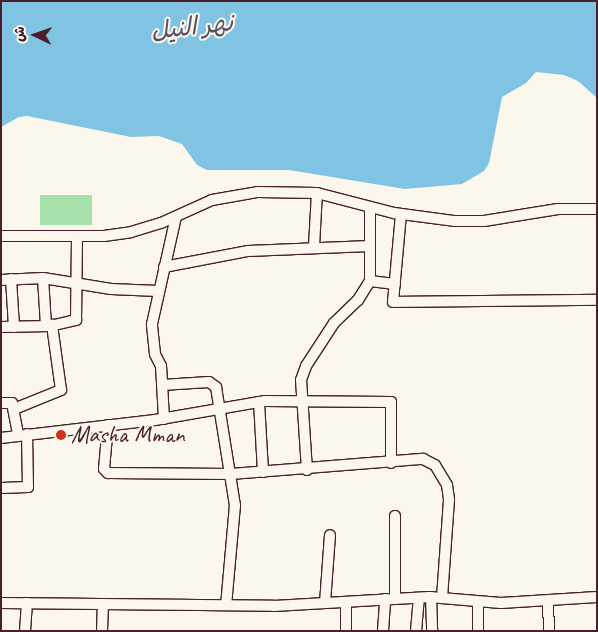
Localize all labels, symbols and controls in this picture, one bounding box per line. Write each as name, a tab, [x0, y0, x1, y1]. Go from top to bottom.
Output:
water label: نهر النيل	[149, 8, 235, 46]
north arrow	[10, 10, 60, 60]
text: ش	[11, 26, 28, 42]
place label: Masha Mman	[71, 421, 185, 449]
marker: Masha Mman	[55, 429, 67, 441]

